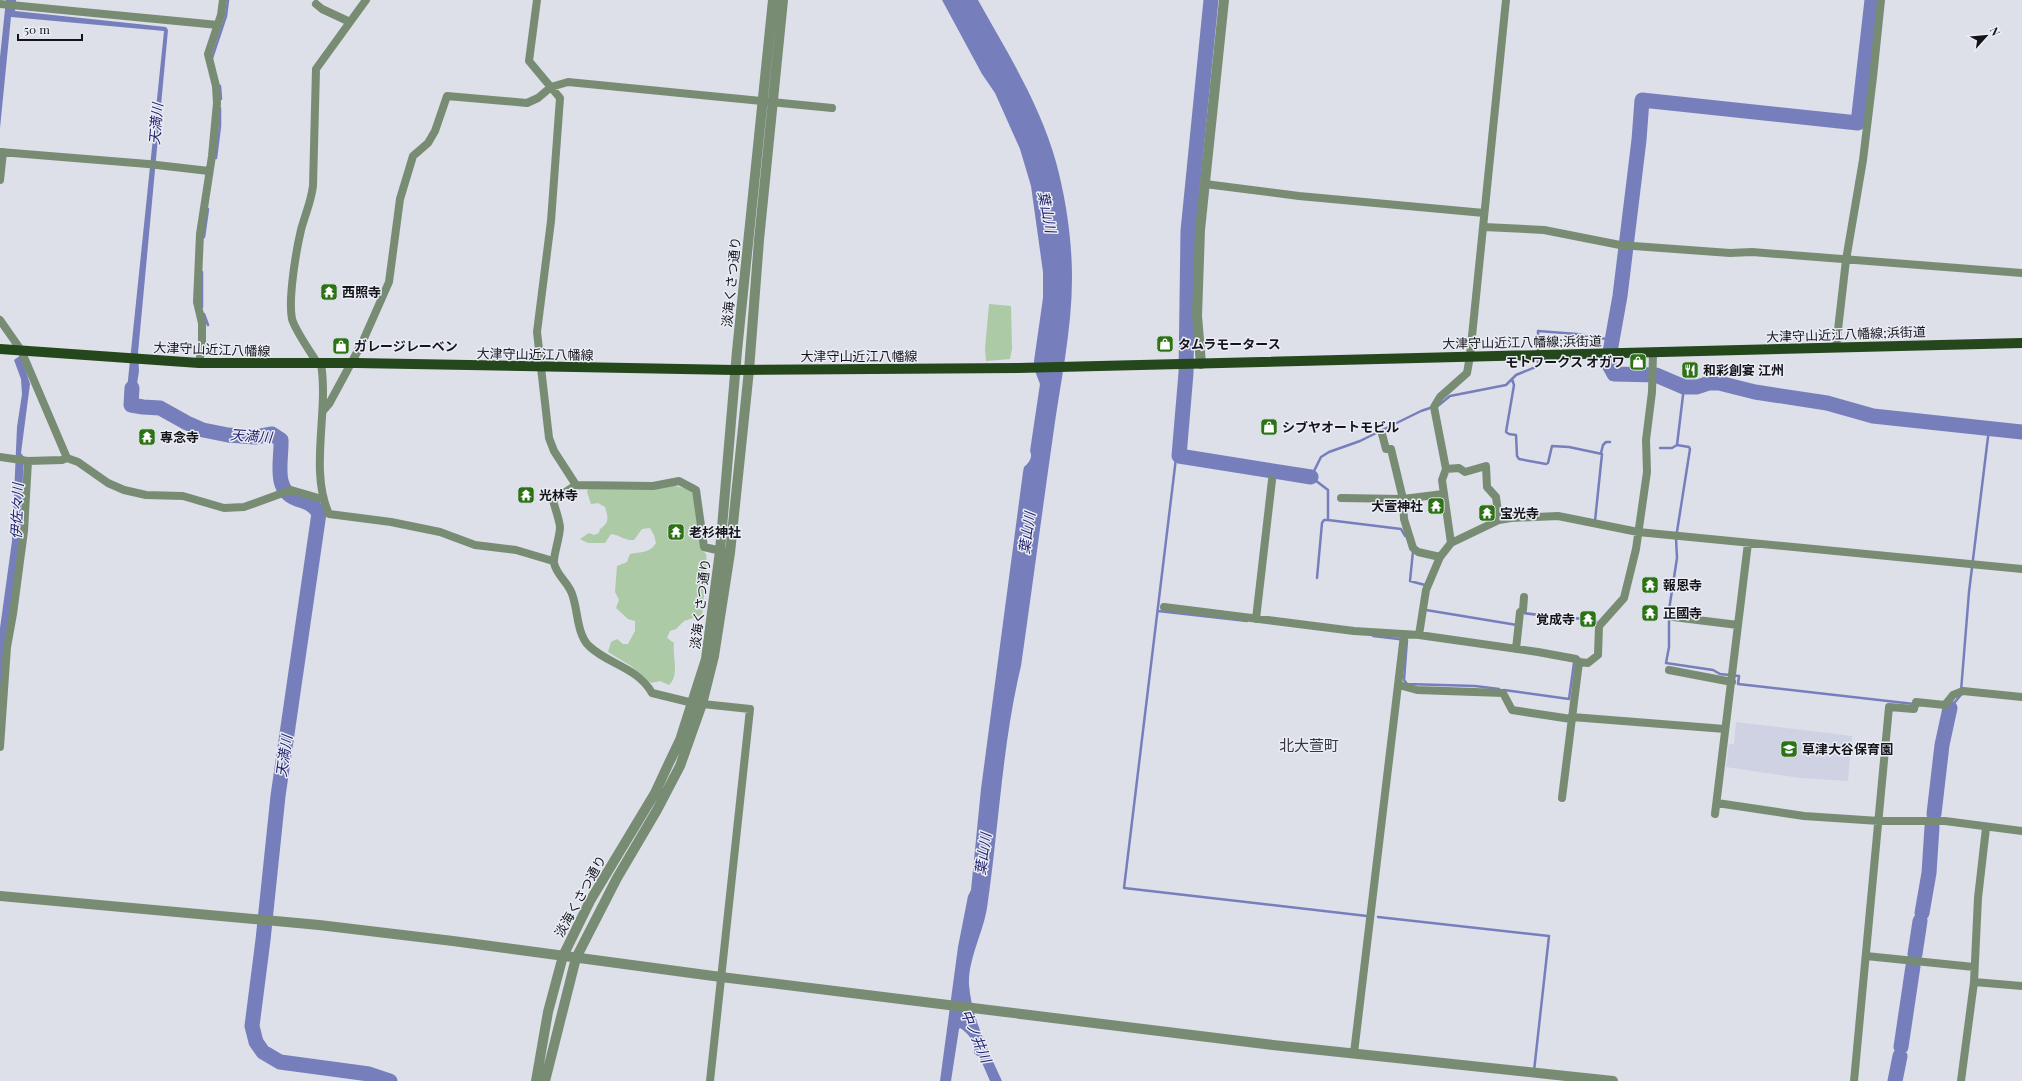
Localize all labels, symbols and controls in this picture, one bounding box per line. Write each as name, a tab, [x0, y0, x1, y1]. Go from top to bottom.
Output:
scale bar	[18, 16, 82, 42]
north arrow	[1966, 16, 2006, 56]
text: 50 m	[24, 21, 50, 37]
text: N	[1987, 24, 2004, 38]
water label: 天満川	[144, 100, 167, 146]
water label: 葉山川	[1034, 189, 1061, 236]
street label: 淡海くさつ通り	[717, 236, 744, 328]
temple icon: 西照寺	[319, 282, 339, 302]
place label: 西照寺	[342, 283, 381, 300]
street label: 大津守山近江八幡線;浜街道	[1766, 322, 1926, 345]
street label: 大津守山近江八幡線;浜街道	[1442, 332, 1602, 351]
shop icon: タムラモータース	[1155, 334, 1175, 354]
place label: タムラモータース	[1178, 335, 1281, 352]
shop icon: ガレージレーベン	[331, 336, 351, 356]
place label: ガレージレーベン	[354, 337, 458, 354]
street label: 大津守山近江八幡線	[153, 338, 271, 359]
street label: 大津守山近江八幡線	[476, 344, 594, 363]
street label: 大津守山近江八幡線	[800, 347, 918, 364]
shop icon: モトワークス オガワ	[1628, 352, 1648, 372]
place label: モトワークス オガワ	[1505, 353, 1625, 370]
restaurant icon: 和彩創宴 江州	[1680, 360, 1700, 380]
place label: 和彩創宴 江州	[1703, 361, 1784, 378]
shop icon: シブヤオートモビル	[1259, 417, 1279, 437]
place label: シブヤオートモビル	[1282, 418, 1399, 435]
water label: 天満川	[229, 425, 275, 447]
temple icon: 専念寺	[137, 427, 157, 447]
place label: 専念寺	[160, 428, 199, 445]
water label: 伊佐々川	[6, 481, 27, 539]
temple icon: 光林寺	[516, 485, 536, 505]
place label: 光林寺	[539, 486, 578, 503]
temple icon: 大萱神社	[1426, 496, 1446, 516]
place label: 大萱神社	[1371, 497, 1423, 514]
temple icon: 宝光寺	[1477, 503, 1497, 523]
place label: 宝光寺	[1500, 504, 1539, 521]
water label: 葉山川	[1014, 509, 1039, 555]
temple icon: 老杉神社	[666, 522, 686, 542]
place label: 老杉神社	[689, 523, 741, 540]
street label: 淡海くさつ通り	[686, 558, 713, 650]
temple icon: 報恩寺	[1640, 575, 1660, 595]
place label: 報恩寺	[1663, 576, 1702, 593]
temple icon: 正國寺	[1640, 603, 1660, 623]
place label: 正國寺	[1663, 604, 1702, 621]
temple icon: 覚成寺	[1578, 609, 1598, 629]
place label: 覚成寺	[1536, 610, 1575, 627]
water label: 天満川	[271, 732, 296, 778]
district label: 北大萱町	[1279, 735, 1339, 755]
school or university icon: 草津大谷保育園	[1779, 739, 1799, 759]
place label: 草津大谷保育園	[1802, 740, 1893, 757]
water label: 葉山川	[970, 830, 995, 876]
street label: 淡海くさつ通り	[550, 852, 609, 940]
water label: 中ノ井川	[957, 1006, 997, 1067]

